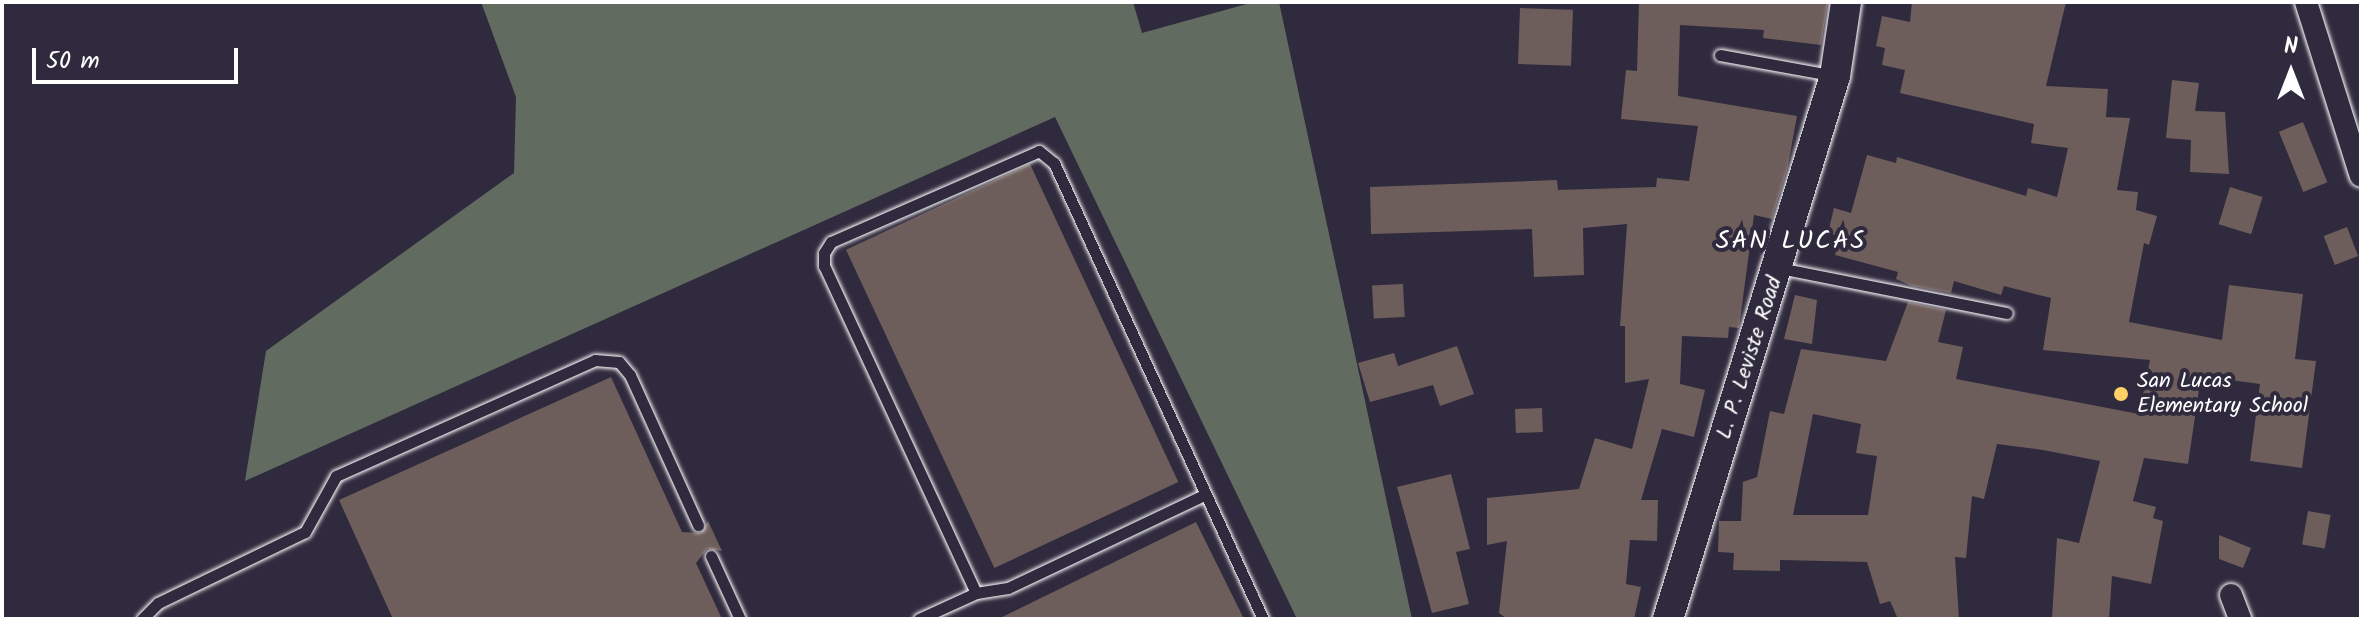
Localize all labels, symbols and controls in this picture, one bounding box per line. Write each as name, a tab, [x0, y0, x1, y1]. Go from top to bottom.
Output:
text: N	[2284, 30, 2298, 65]
scale bar	[36, 32, 242, 82]
north arrow	[2251, 32, 2331, 112]
text: 50 m	[46, 42, 100, 81]
district label: SAN LUCAS	[1716, 226, 1866, 258]
street label: L. P. Leviste Road	[1711, 273, 1789, 443]
place label: San Lucas Elementary School	[2137, 368, 2308, 420]
marker: San Lucas Elementary School	[2112, 385, 2130, 403]

